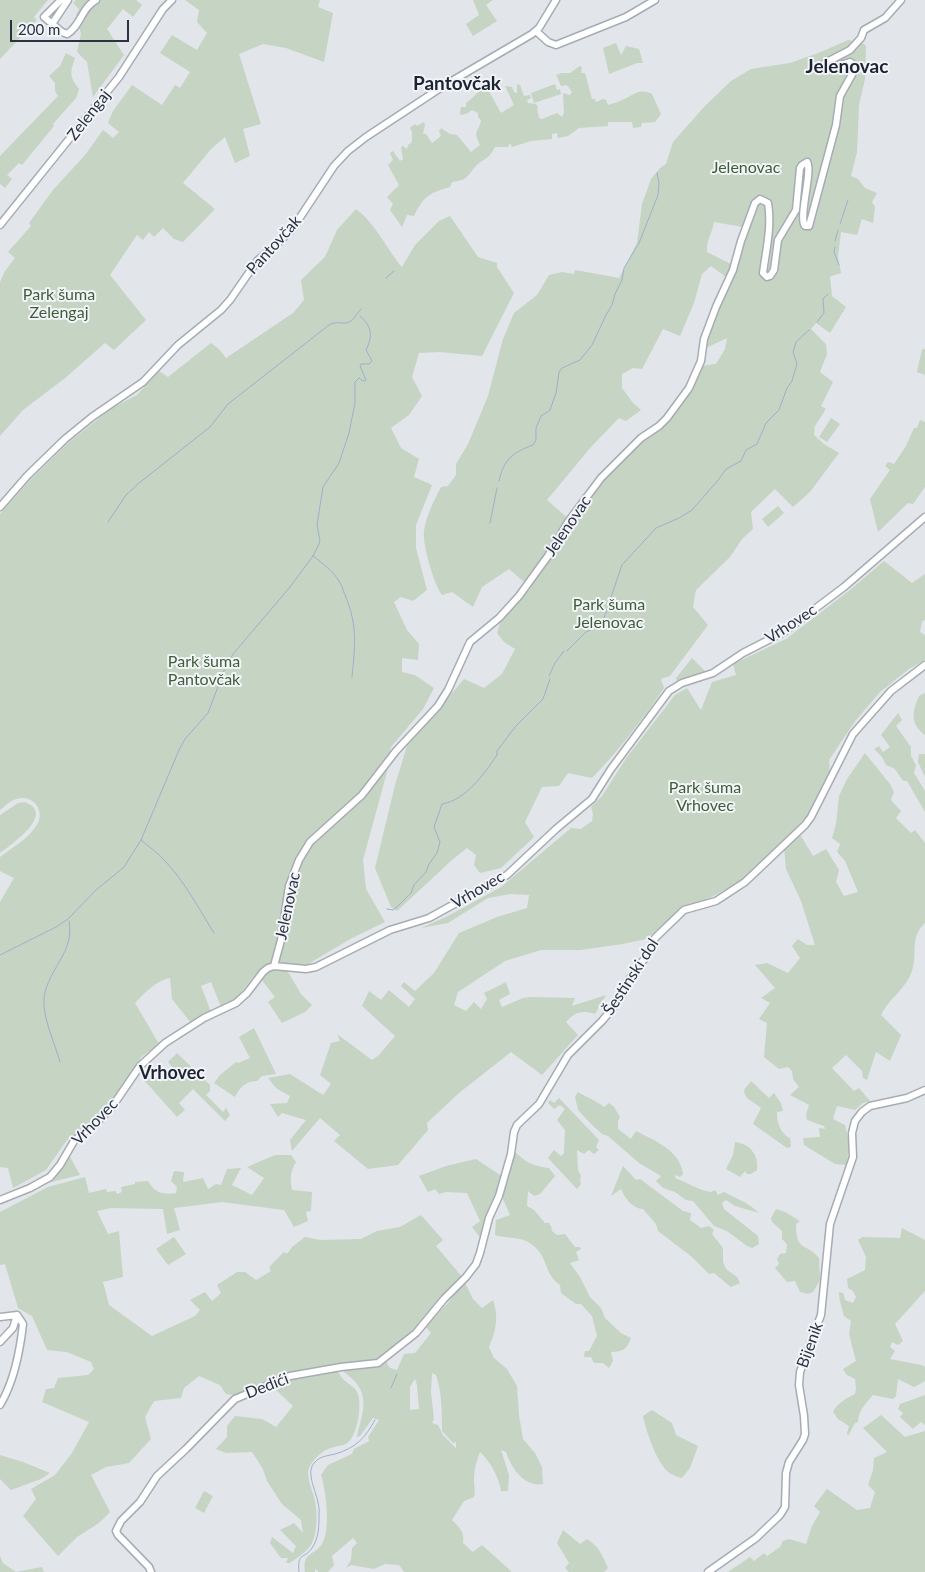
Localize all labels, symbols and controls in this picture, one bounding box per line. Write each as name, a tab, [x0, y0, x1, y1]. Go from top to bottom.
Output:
scale bar	[12, 10, 131, 42]
text: 200 m	[18, 20, 60, 38]
district label: Jelenovac	[806, 56, 888, 78]
district label: Pantovčak	[413, 73, 501, 95]
street label: Zelengaj	[63, 86, 115, 144]
park label: Jelenovac	[712, 158, 780, 178]
street label: Pantovčak	[243, 212, 305, 278]
park label: Park šuma Zelengaj	[23, 285, 95, 323]
street label: Jelenovac	[541, 492, 595, 560]
park label: Park šuma Jelenovac	[573, 595, 645, 633]
street label: Vrhovec	[762, 600, 820, 648]
park label: Park šuma Pantovčak	[168, 652, 240, 690]
park label: Park šuma Vrhovec	[669, 778, 741, 816]
street label: Vrhovec	[448, 867, 508, 913]
street label: Jelenovac	[271, 870, 305, 942]
street label: Šestinski dol	[599, 935, 663, 1019]
district label: Vrhovec	[139, 1062, 205, 1084]
street label: Vrhovec	[68, 1095, 122, 1149]
street label: Bijenik	[793, 1320, 827, 1370]
street label: Dedići	[243, 1369, 291, 1403]

